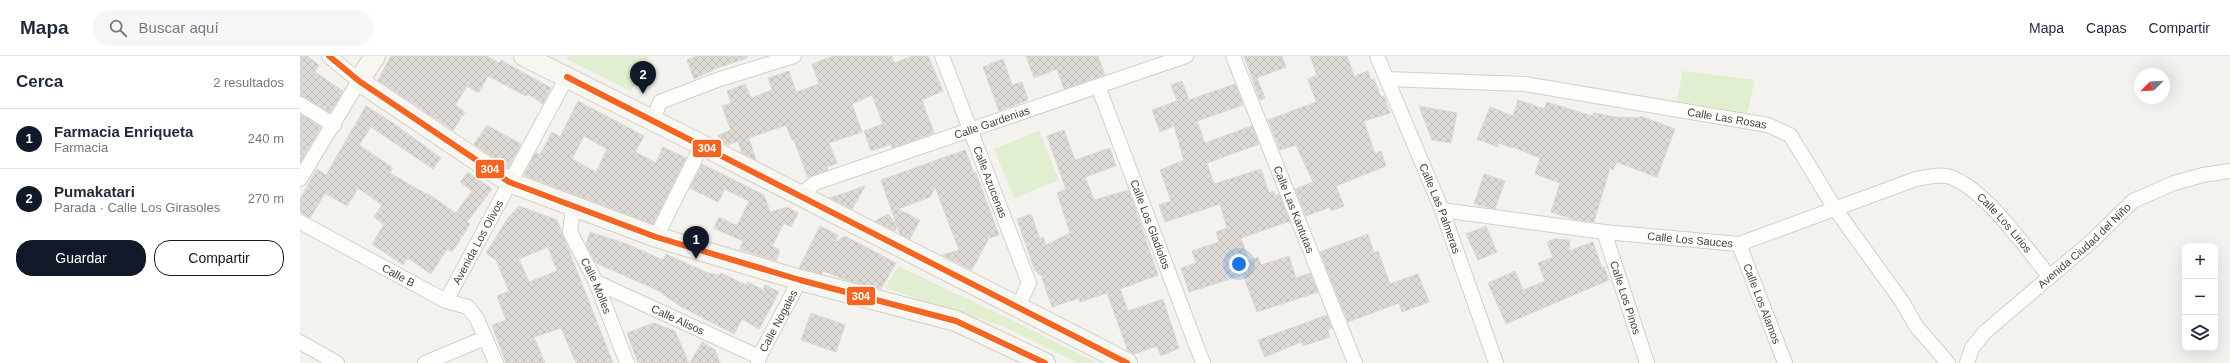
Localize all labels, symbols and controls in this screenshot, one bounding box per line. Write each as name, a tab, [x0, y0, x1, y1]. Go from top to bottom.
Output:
search box	[93, 10, 373, 46]
text: Mapa	[20, 17, 69, 38]
icon: search	[107, 17, 129, 39]
text: Buscar aquí	[139, 19, 219, 36]
text: Mapa	[2029, 20, 2064, 36]
text: Capas	[2086, 20, 2127, 36]
text: Compartir	[2149, 20, 2210, 36]
pin: 2	[630, 61, 656, 94]
north arrow	[2134, 68, 2170, 104]
text: Cerca	[16, 72, 63, 91]
text: 2 resultados	[213, 75, 284, 90]
street label: Calle Gardenias	[952, 104, 1032, 141]
street label: Calle Las Rosas	[1687, 106, 1768, 131]
text: Farmacia Enriqueta	[54, 123, 193, 140]
text: 1	[25, 131, 33, 146]
text: 240 m	[248, 131, 284, 146]
line badge: 304	[692, 139, 722, 158]
text: Farmacia	[54, 140, 108, 155]
text: 304	[698, 142, 717, 154]
street label: Calle Azucenas	[971, 144, 1010, 220]
line badge: 304	[475, 159, 505, 179]
street label: Calle Las Palmeras	[1417, 162, 1463, 255]
text: 304	[481, 163, 500, 175]
street label: Calle Las Kantutas	[1271, 164, 1317, 255]
street label: Calle Los Gladiolos	[1128, 178, 1173, 271]
text: Pumakatari	[54, 183, 135, 200]
text: 2	[25, 191, 33, 206]
text: 270 m	[248, 191, 284, 206]
street label: Calle Los Lirios	[1975, 191, 2034, 255]
street label: Avenida Los Olivos	[450, 197, 506, 286]
text: Parada · Calle Los Girasoles	[54, 200, 220, 215]
street label: Avenida Ciudad del Niño	[2035, 201, 2133, 291]
pin: 1	[683, 226, 709, 259]
street label: Calle Los Sauces	[1647, 230, 1734, 249]
button: Guardar	[16, 240, 146, 276]
button: Compartir	[154, 240, 284, 276]
map controls	[2182, 243, 2218, 351]
button: +	[2182, 243, 2218, 279]
your location	[1229, 254, 1249, 274]
street label: Calle Molles	[578, 256, 614, 316]
street label: Calle Los Pinos	[1608, 259, 1643, 336]
street label: Calle B	[380, 262, 417, 289]
street label: Calle Los Alamos	[1741, 262, 1783, 346]
button: −	[2182, 279, 2218, 315]
line badge: 304	[846, 286, 876, 306]
street label: Calle Nogales	[757, 287, 800, 354]
text: 304	[852, 290, 871, 302]
street label: Calle Alisos	[649, 302, 707, 337]
button: layers	[2182, 315, 2218, 351]

